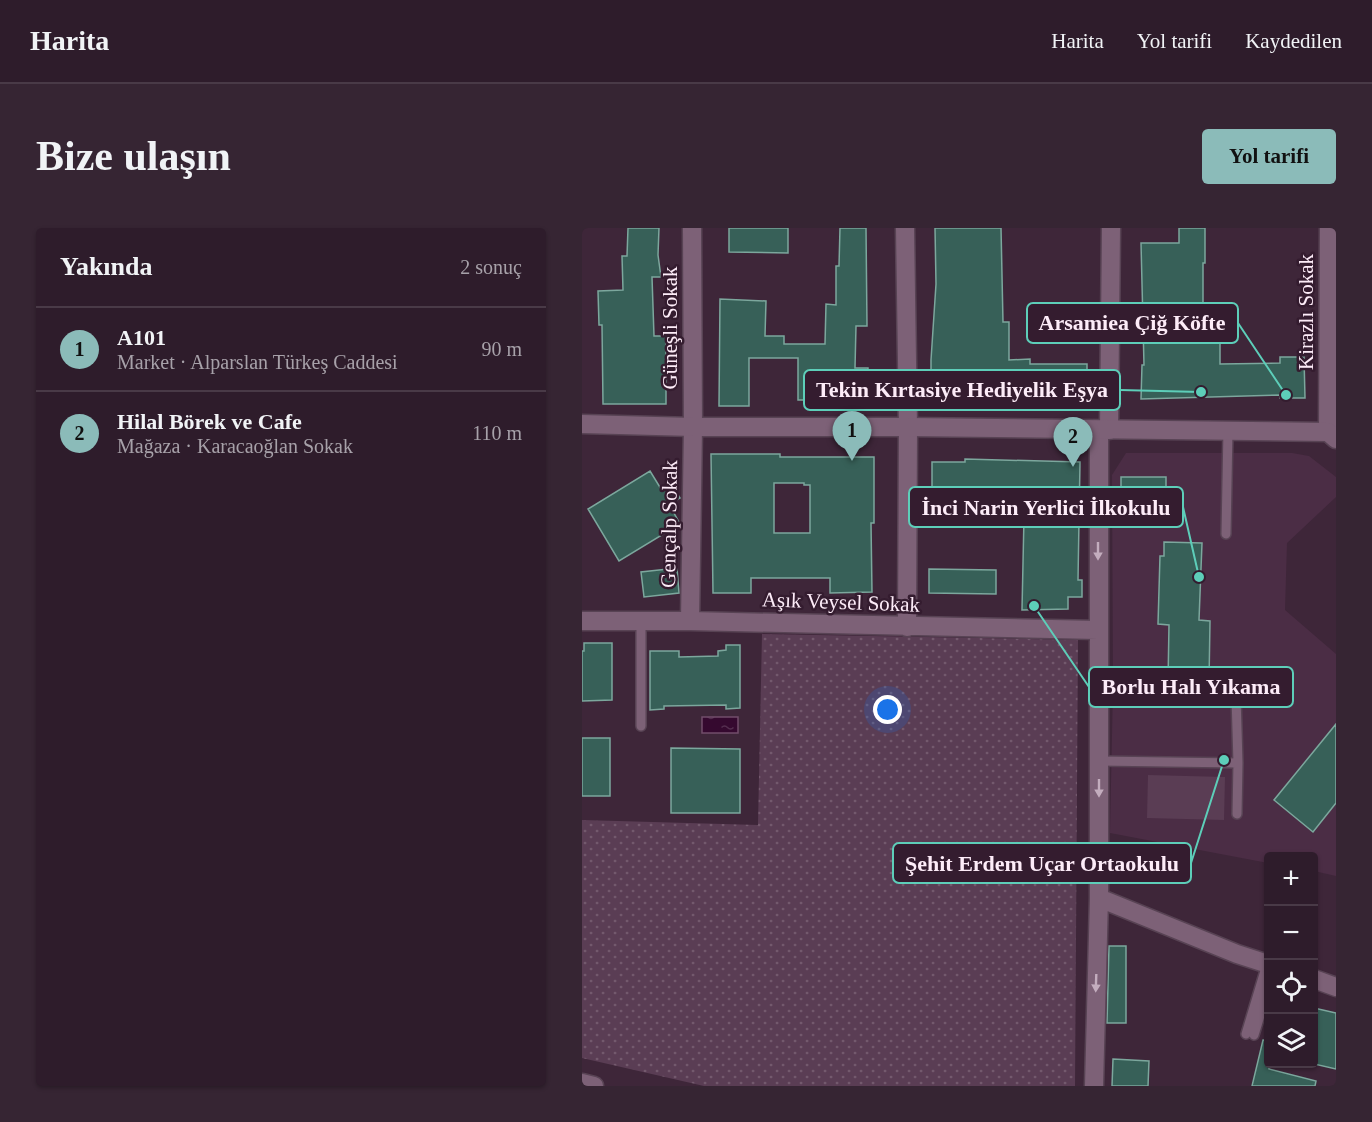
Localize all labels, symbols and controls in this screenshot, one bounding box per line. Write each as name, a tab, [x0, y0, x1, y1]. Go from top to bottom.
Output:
text: Harita	[30, 25, 109, 56]
text: Harita	[1051, 29, 1104, 53]
text: Yol tarifi	[1137, 29, 1212, 53]
text: Kaydedilen	[1245, 29, 1342, 53]
button: Yol tarifi	[1202, 129, 1336, 184]
text: Bize ulaşın	[36, 133, 231, 179]
text: Yakında	[60, 252, 153, 281]
street label: Kirazlı Sokak	[1294, 253, 1318, 370]
text: 2 sonuç	[460, 256, 522, 278]
street label: Güneşli Sokak	[658, 266, 682, 390]
callout: Arsamiea Çiğ Köfte	[1027, 303, 1238, 343]
text: Arsamiea Çiğ Köfte	[1039, 310, 1226, 335]
text: A101	[117, 325, 166, 350]
text: 1	[75, 338, 85, 360]
text: 90 m	[481, 338, 522, 360]
text: Market · Alparslan Türkeş Caddesi	[117, 351, 398, 373]
callout: Tekin Kırtasiye Hediyelik Eşya	[804, 370, 1120, 410]
text: Tekin Kırtasiye Hediyelik Eşya	[816, 377, 1108, 402]
text: Hilal Börek ve Cafe	[117, 409, 302, 434]
pin: 1	[832, 412, 872, 461]
pin: 2	[1054, 418, 1092, 467]
text: 2	[75, 422, 85, 444]
text: 110 m	[472, 422, 522, 444]
text: Mağaza · Karacaoğlan Sokak	[117, 435, 353, 457]
street label: Gençalp Sokak	[656, 459, 682, 588]
callout: İnci Narin Yerlici İlkokulu	[909, 487, 1183, 527]
text: İnci Narin Yerlici İlkokulu	[921, 495, 1171, 520]
one-way arrow	[1093, 542, 1103, 561]
street label: Aşık Veysel Sokak	[761, 587, 921, 617]
callout: Borlu Halı Yıkama	[1089, 667, 1293, 707]
text: Borlu Halı Yıkama	[1102, 674, 1280, 699]
your location	[873, 695, 902, 724]
one-way arrow	[1094, 779, 1104, 798]
callout: Şehit Erdem Uçar Ortaokulu	[893, 843, 1191, 883]
text: Şehit Erdem Uçar Ortaokulu	[905, 851, 1179, 876]
map controls	[1264, 852, 1318, 1068]
button: +	[1264, 852, 1318, 906]
button: −	[1264, 906, 1318, 960]
button: locate	[1264, 960, 1318, 1014]
one-way arrow	[1092, 973, 1101, 992]
button: layers	[1264, 1014, 1318, 1068]

